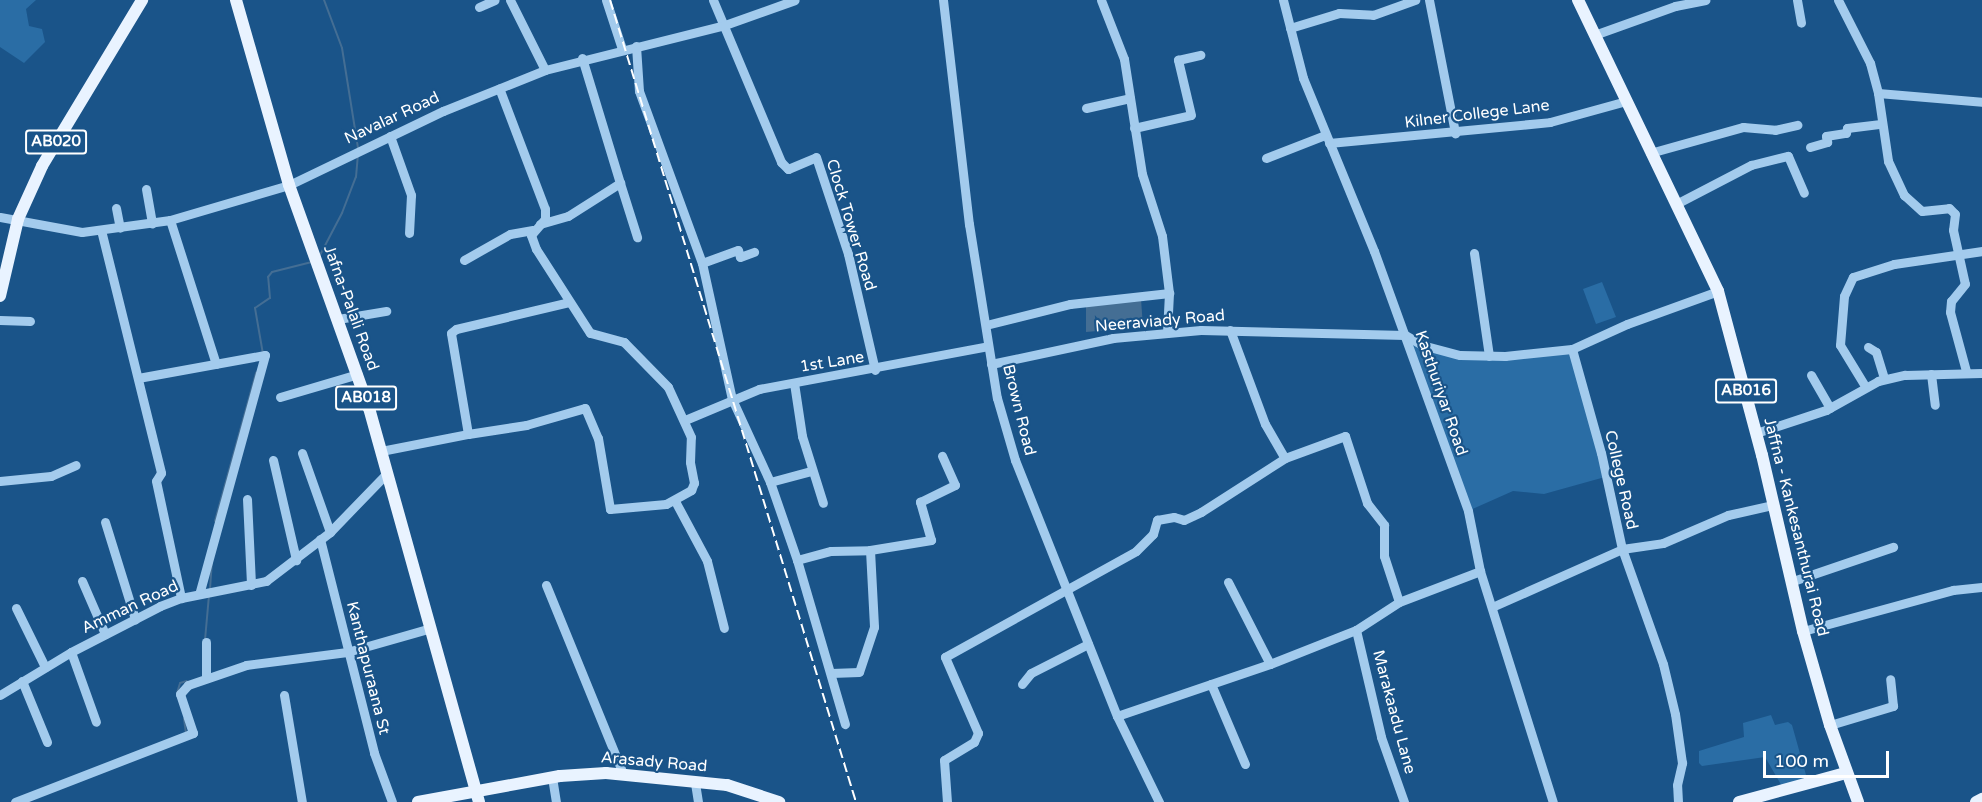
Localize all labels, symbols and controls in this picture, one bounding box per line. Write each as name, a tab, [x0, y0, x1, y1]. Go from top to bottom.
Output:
street label: Navalar Road	[341, 88, 443, 148]
street label: Kilner College Lane	[1404, 96, 1550, 132]
road number: AB020	[25, 130, 88, 154]
street label: Clock Tower Road	[822, 157, 880, 293]
street label: Jafna-Palali Road	[319, 243, 383, 373]
street label: Neeraviady Road	[1094, 306, 1226, 336]
street label: Kasthuriyar Road	[1411, 328, 1471, 458]
street label: 1st Lane	[798, 347, 866, 377]
street label: Brown Road	[998, 362, 1040, 458]
road number: AB016	[1714, 379, 1778, 403]
road number: AB018	[334, 386, 398, 410]
street label: Jaffna - Kankesanthurai Road	[1760, 416, 1832, 638]
street label: College Road	[1600, 429, 1642, 531]
street label: Amman Road	[79, 576, 181, 638]
street label: Kanthapuraana St	[342, 599, 394, 737]
street label: Marakaadu Lane	[1368, 648, 1420, 776]
scale bar	[1766, 739, 1892, 777]
street label: Arasady Road	[600, 748, 708, 776]
text: 100 m	[1774, 750, 1829, 772]

